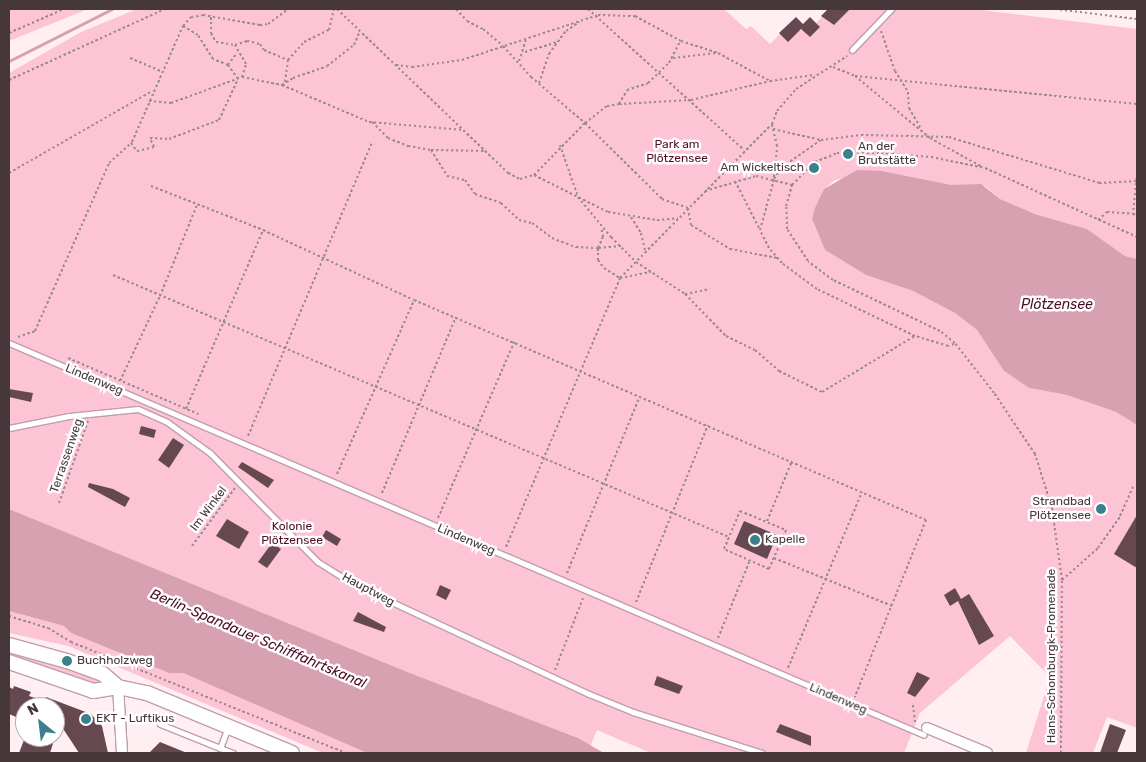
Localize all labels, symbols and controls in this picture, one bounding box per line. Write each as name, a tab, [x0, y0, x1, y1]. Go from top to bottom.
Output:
park label: Park am Plötzensee	[646, 138, 708, 166]
place label: An der Brutstätte	[858, 140, 916, 168]
marker: An der Brutstätte	[842, 148, 854, 160]
place label: Am Wickeltisch	[720, 161, 804, 175]
marker: Am Wickeltisch	[808, 162, 820, 174]
water label: Plötzensee	[1021, 297, 1093, 313]
street label: Lindenweg	[63, 361, 125, 399]
street label: Terrassenweg	[48, 417, 86, 495]
street label: Im Winkel	[188, 484, 230, 534]
place label: Strandbad Plötzensee	[1029, 495, 1091, 523]
marker: Strandbad Plötzensee	[1095, 503, 1107, 515]
park label: Kolonie Plötzensee	[261, 520, 323, 548]
street label: Lindenweg	[435, 521, 497, 559]
place label: Kapelle	[765, 533, 805, 547]
marker: Kapelle	[749, 534, 761, 546]
street label: Hans-Schomburgk-Promenade	[1045, 569, 1059, 743]
street label: Hauptweg	[339, 570, 397, 610]
water label: Berlin-Spandauer Schifffahrtskanal	[147, 586, 369, 692]
place label: Buchholzweg	[77, 654, 153, 668]
marker: Buchholzweg	[61, 655, 73, 667]
street label: Lindenweg	[807, 680, 869, 718]
north arrow	[15, 697, 65, 747]
text: N	[24, 699, 41, 719]
place label: EKT - Luftikus	[96, 712, 175, 726]
marker: EKT - Luftikus	[80, 713, 92, 725]

